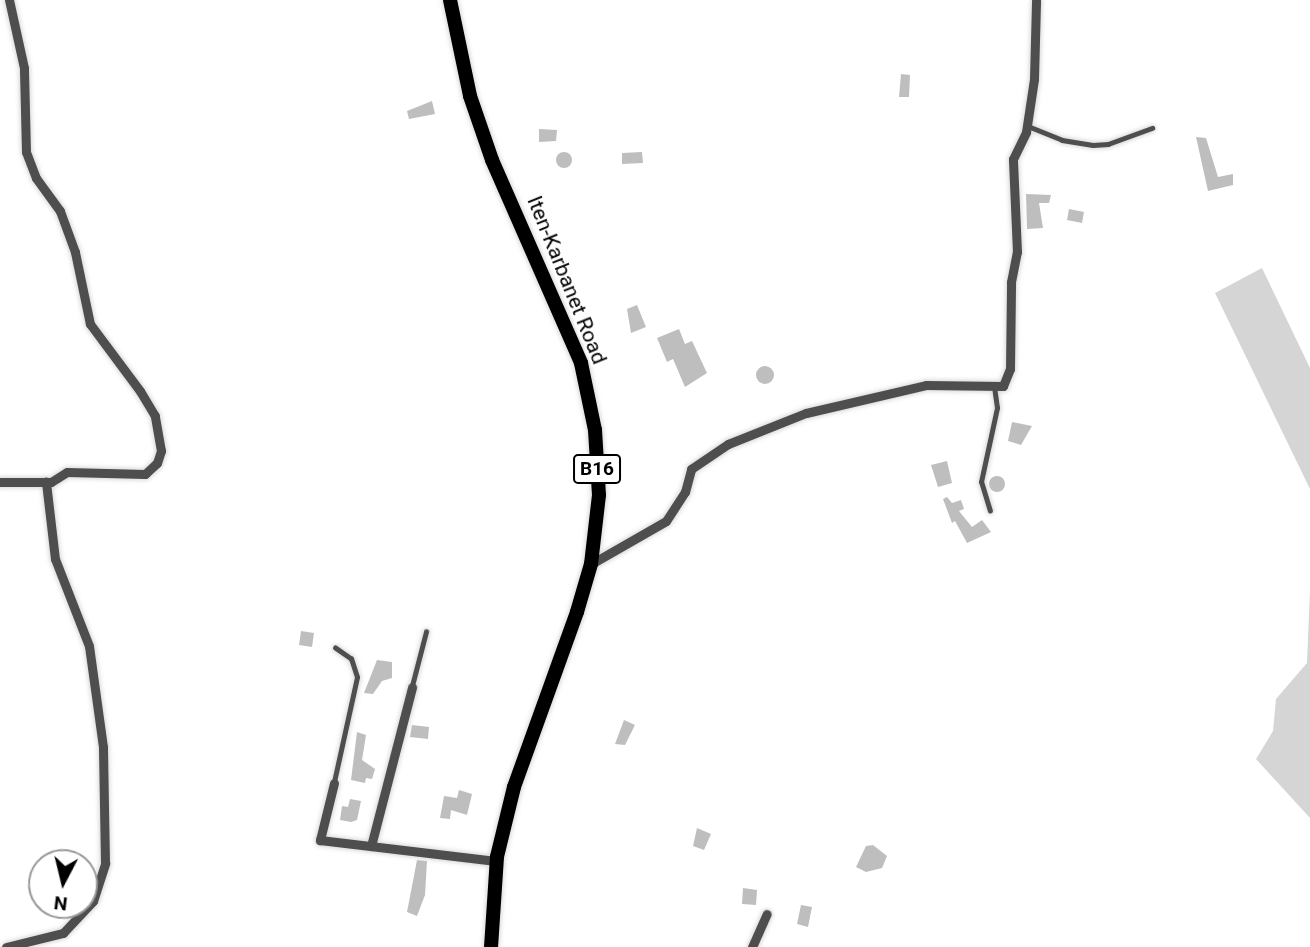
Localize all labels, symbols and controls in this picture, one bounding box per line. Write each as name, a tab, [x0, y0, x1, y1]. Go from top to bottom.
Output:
street label: Iten-Karbanet Road	[522, 192, 612, 368]
road number: B16	[572, 454, 622, 484]
north arrow	[28, 849, 98, 919]
text: N	[53, 891, 69, 916]

